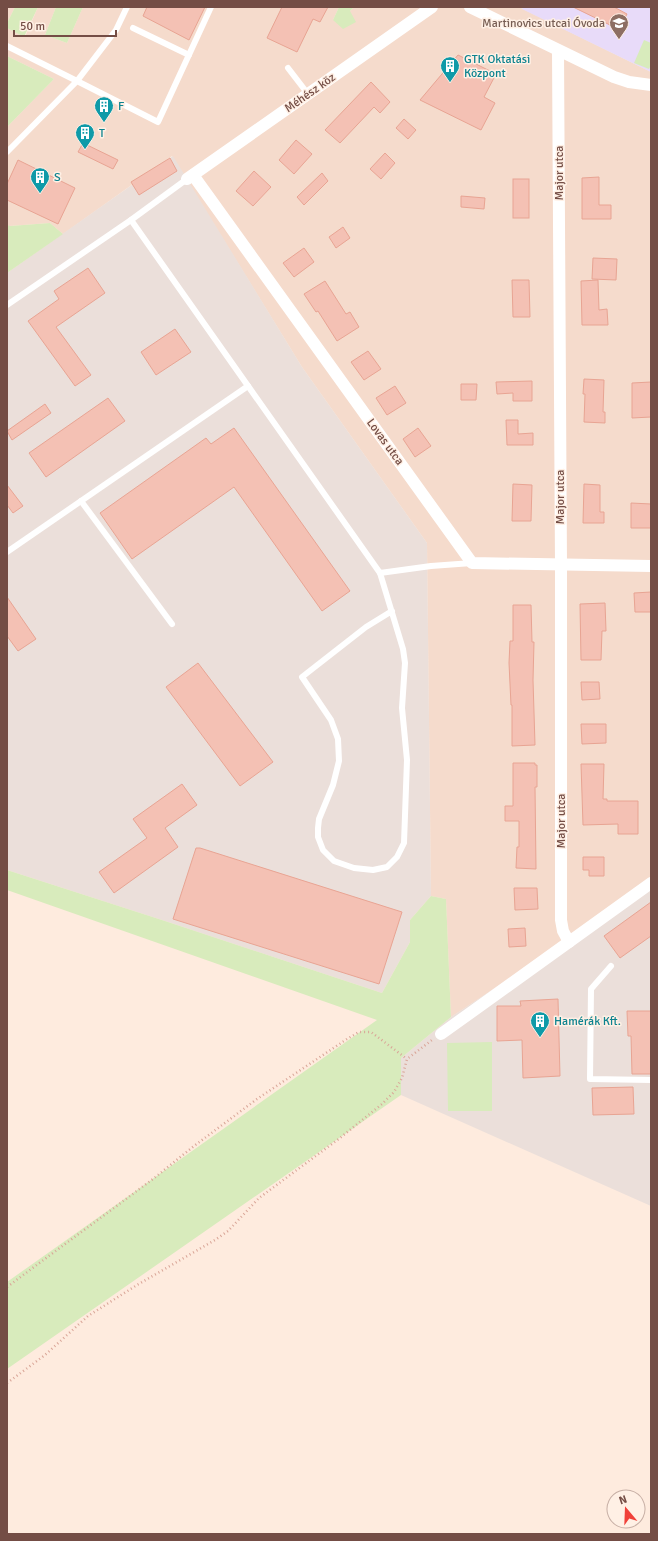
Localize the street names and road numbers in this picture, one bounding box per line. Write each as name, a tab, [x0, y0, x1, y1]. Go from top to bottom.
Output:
street label: Méhész köz	[282, 70, 338, 116]
street label: Major utca	[552, 146, 567, 200]
street label: Lovas utca	[363, 416, 407, 468]
street label: Major utca	[553, 470, 568, 524]
street label: Major utca	[554, 794, 569, 848]

